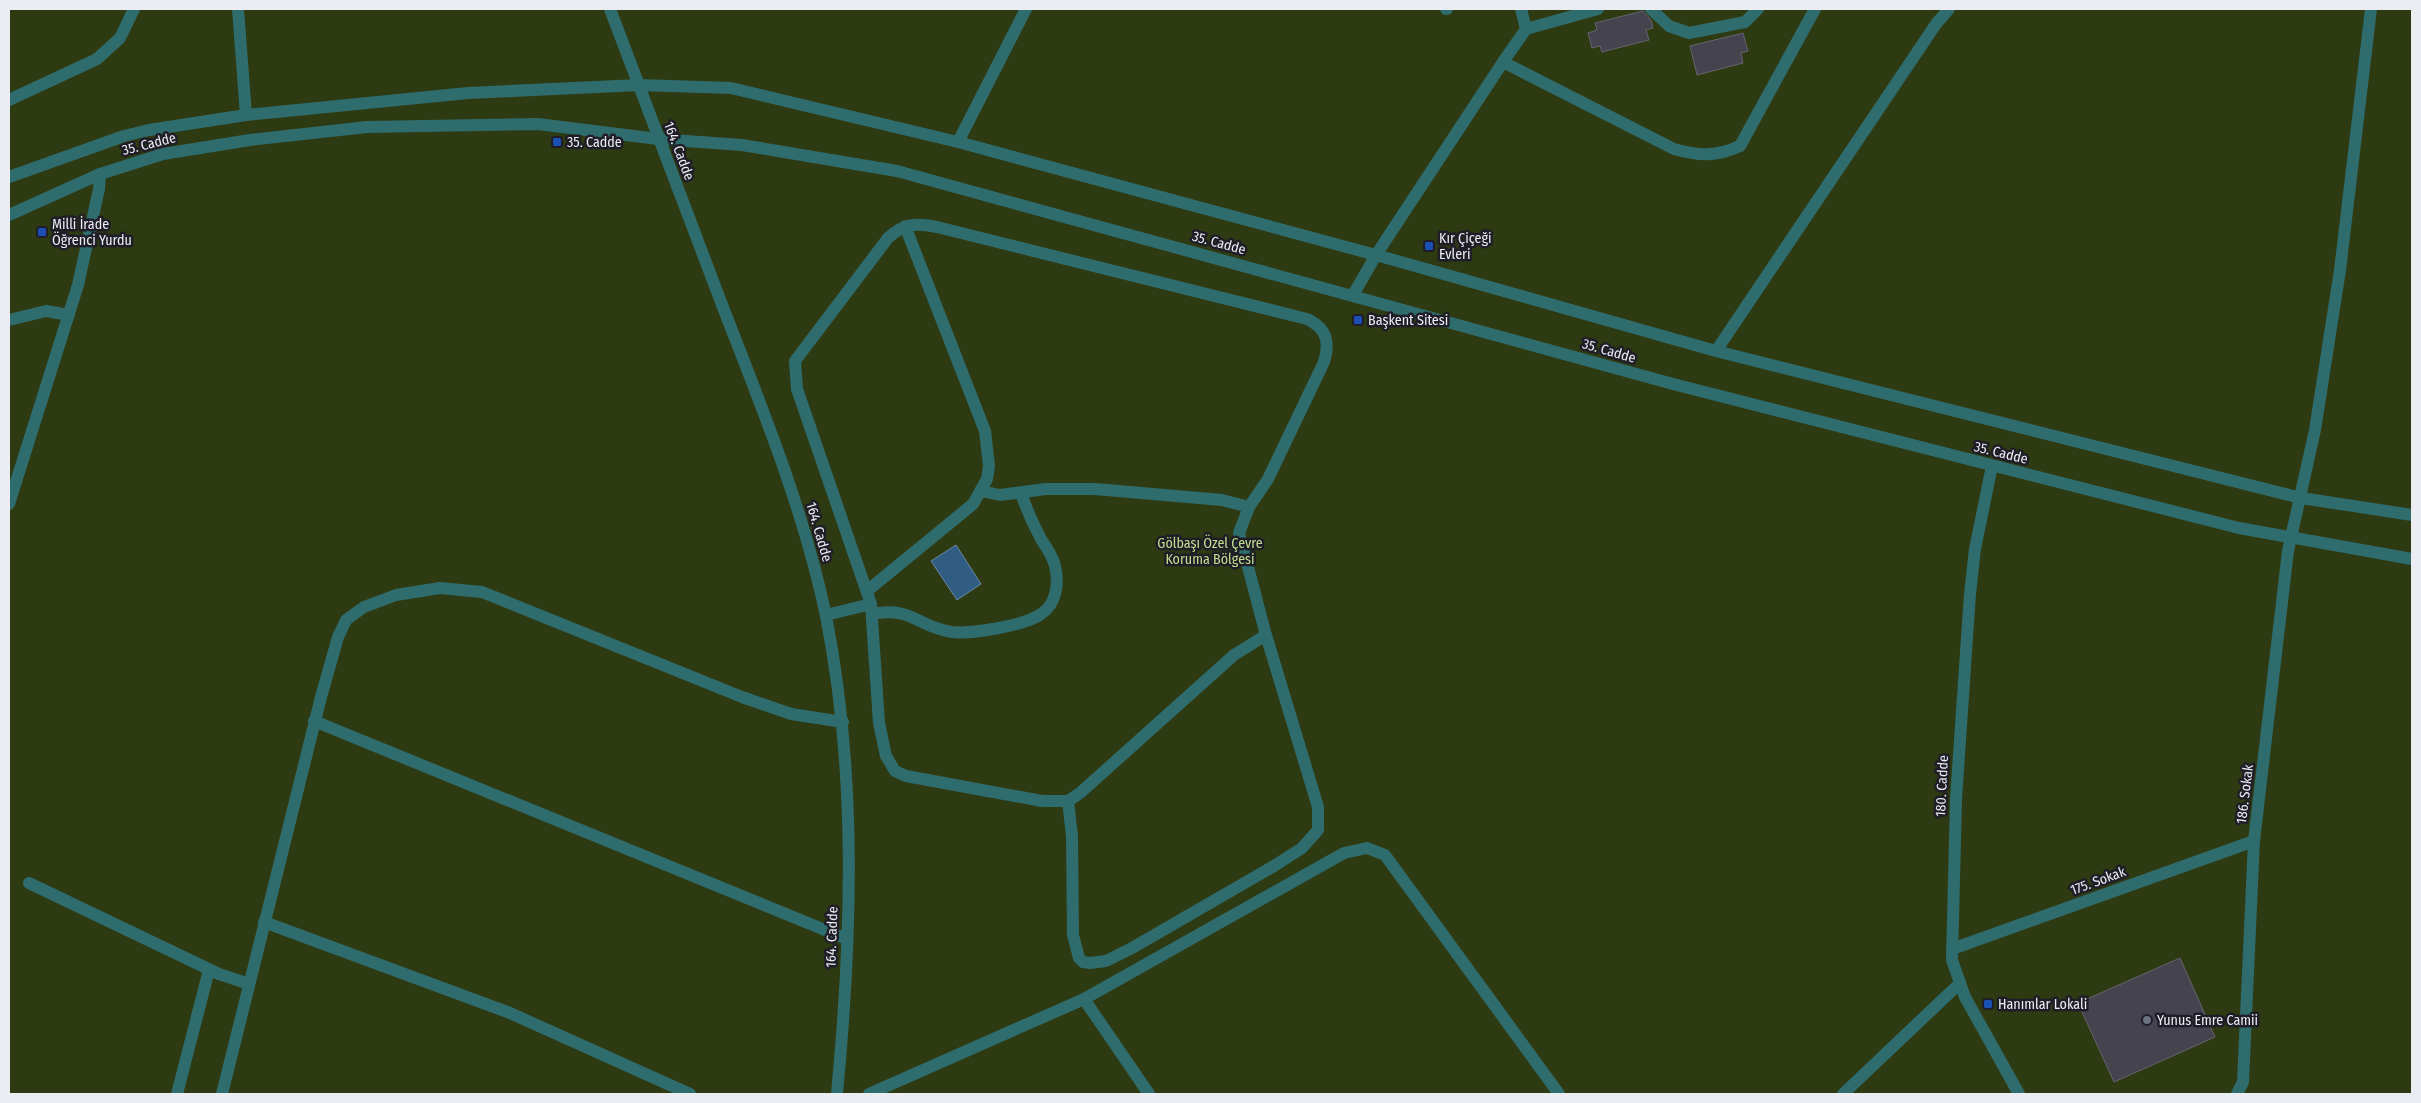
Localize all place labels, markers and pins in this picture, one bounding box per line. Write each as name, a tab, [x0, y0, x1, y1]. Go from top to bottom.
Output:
place label: 35. Cadde	[567, 134, 622, 151]
marker: 35. Cadde	[551, 136, 563, 148]
place label: Milli İrade Öğrenci Yurdu	[52, 216, 132, 249]
marker: Milli İrade Öğrenci Yurdu	[36, 226, 48, 238]
place label: Kır Çiçeği Evleri	[1439, 230, 1492, 263]
marker: Kır Çiçeği Evleri	[1423, 240, 1435, 252]
place label: Başkent Sitesi	[1368, 312, 1448, 329]
marker: Başkent Sitesi	[1352, 314, 1364, 326]
place label: Hanımlar Lokali	[1998, 996, 2087, 1013]
marker: Hanımlar Lokali	[1982, 998, 1994, 1010]
place label: Yunus Emre Camii	[2157, 1012, 2258, 1029]
marker: Yunus Emre Camii	[2141, 1014, 2153, 1026]

